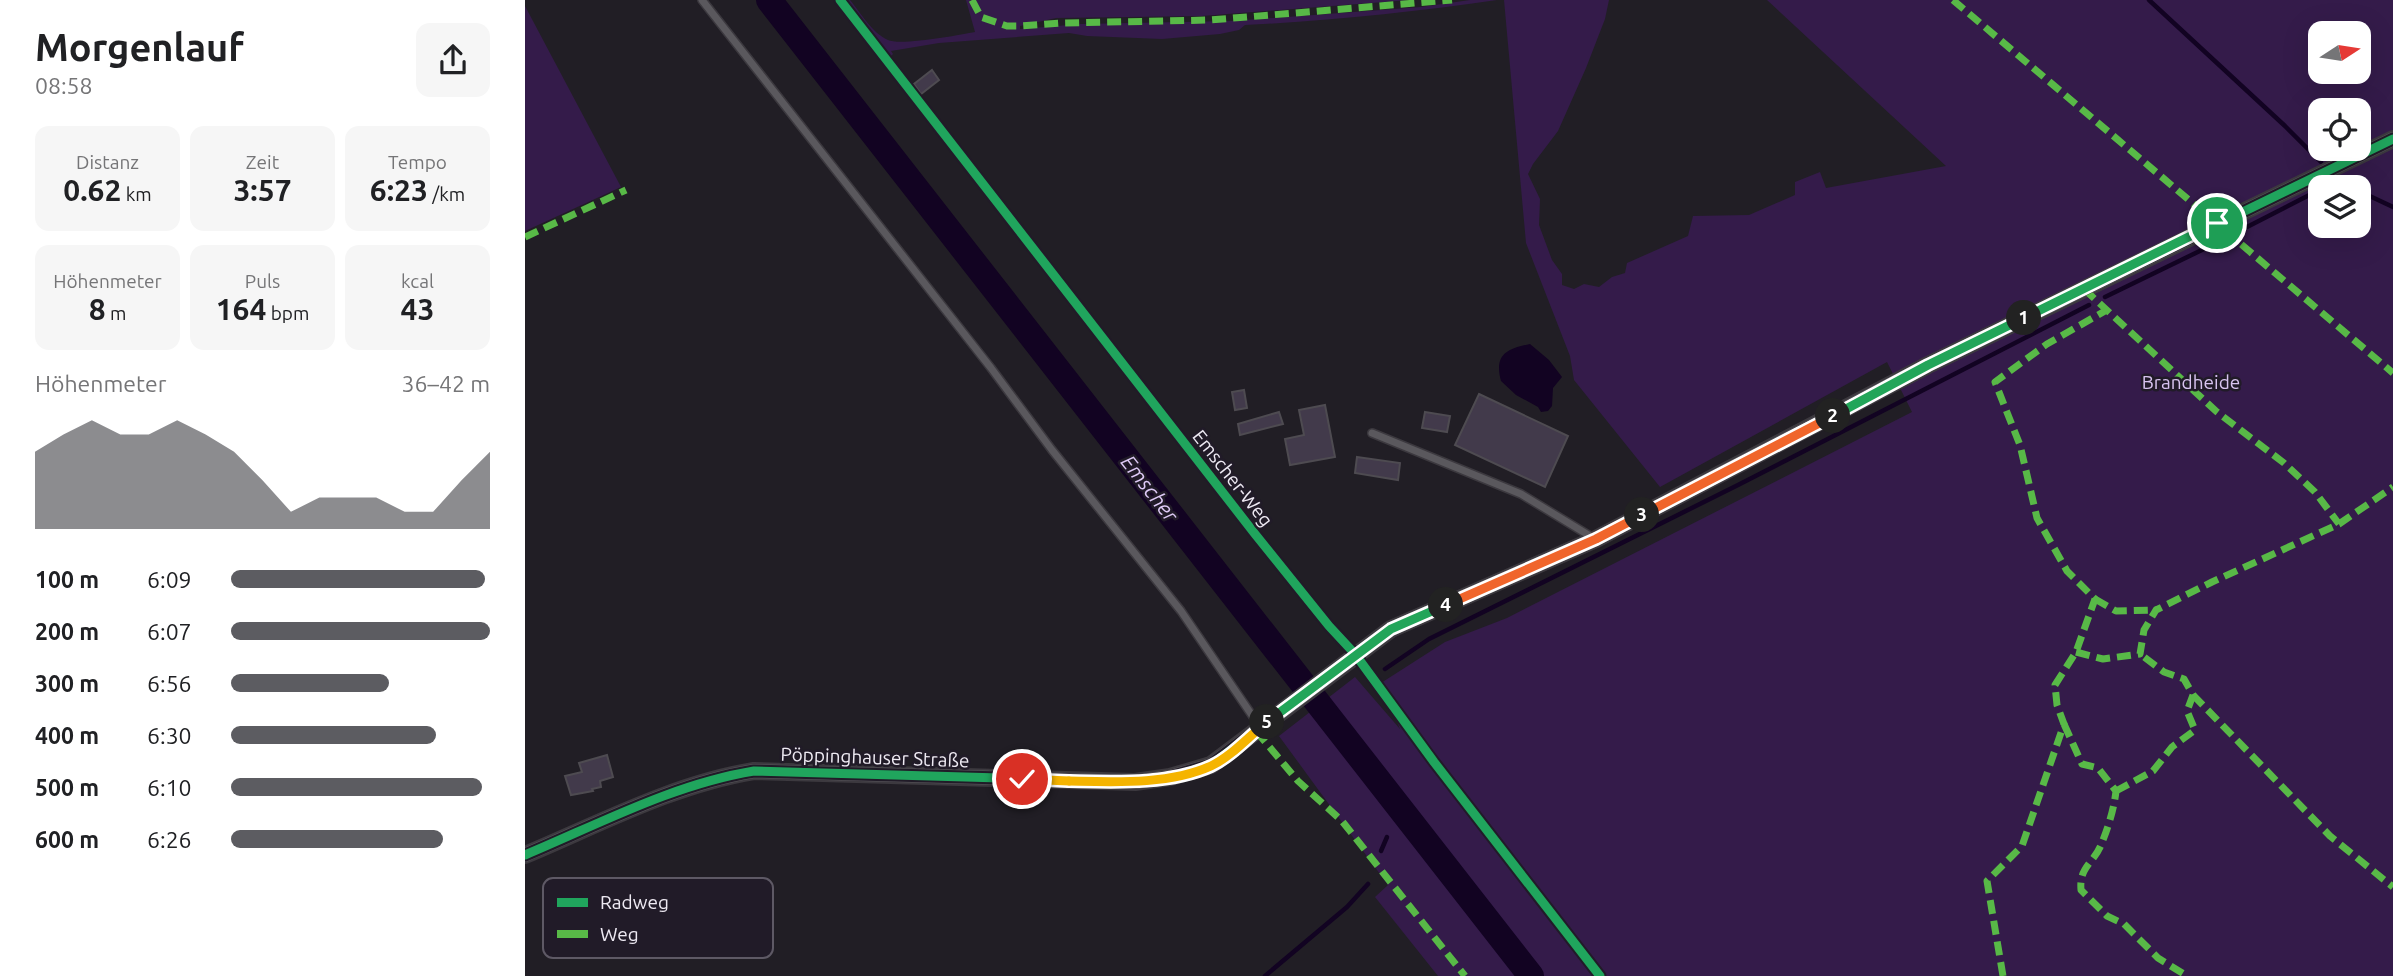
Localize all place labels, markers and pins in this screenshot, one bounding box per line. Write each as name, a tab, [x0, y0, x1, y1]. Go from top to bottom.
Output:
pin	[2187, 193, 2247, 253]
pin: 1	[2007, 300, 2041, 336]
pin: 2	[1815, 398, 1851, 434]
pin: 3	[1625, 498, 1659, 532]
pin: 4	[1429, 588, 1464, 622]
pin: 5	[1249, 704, 1285, 740]
pin	[992, 749, 1052, 809]

